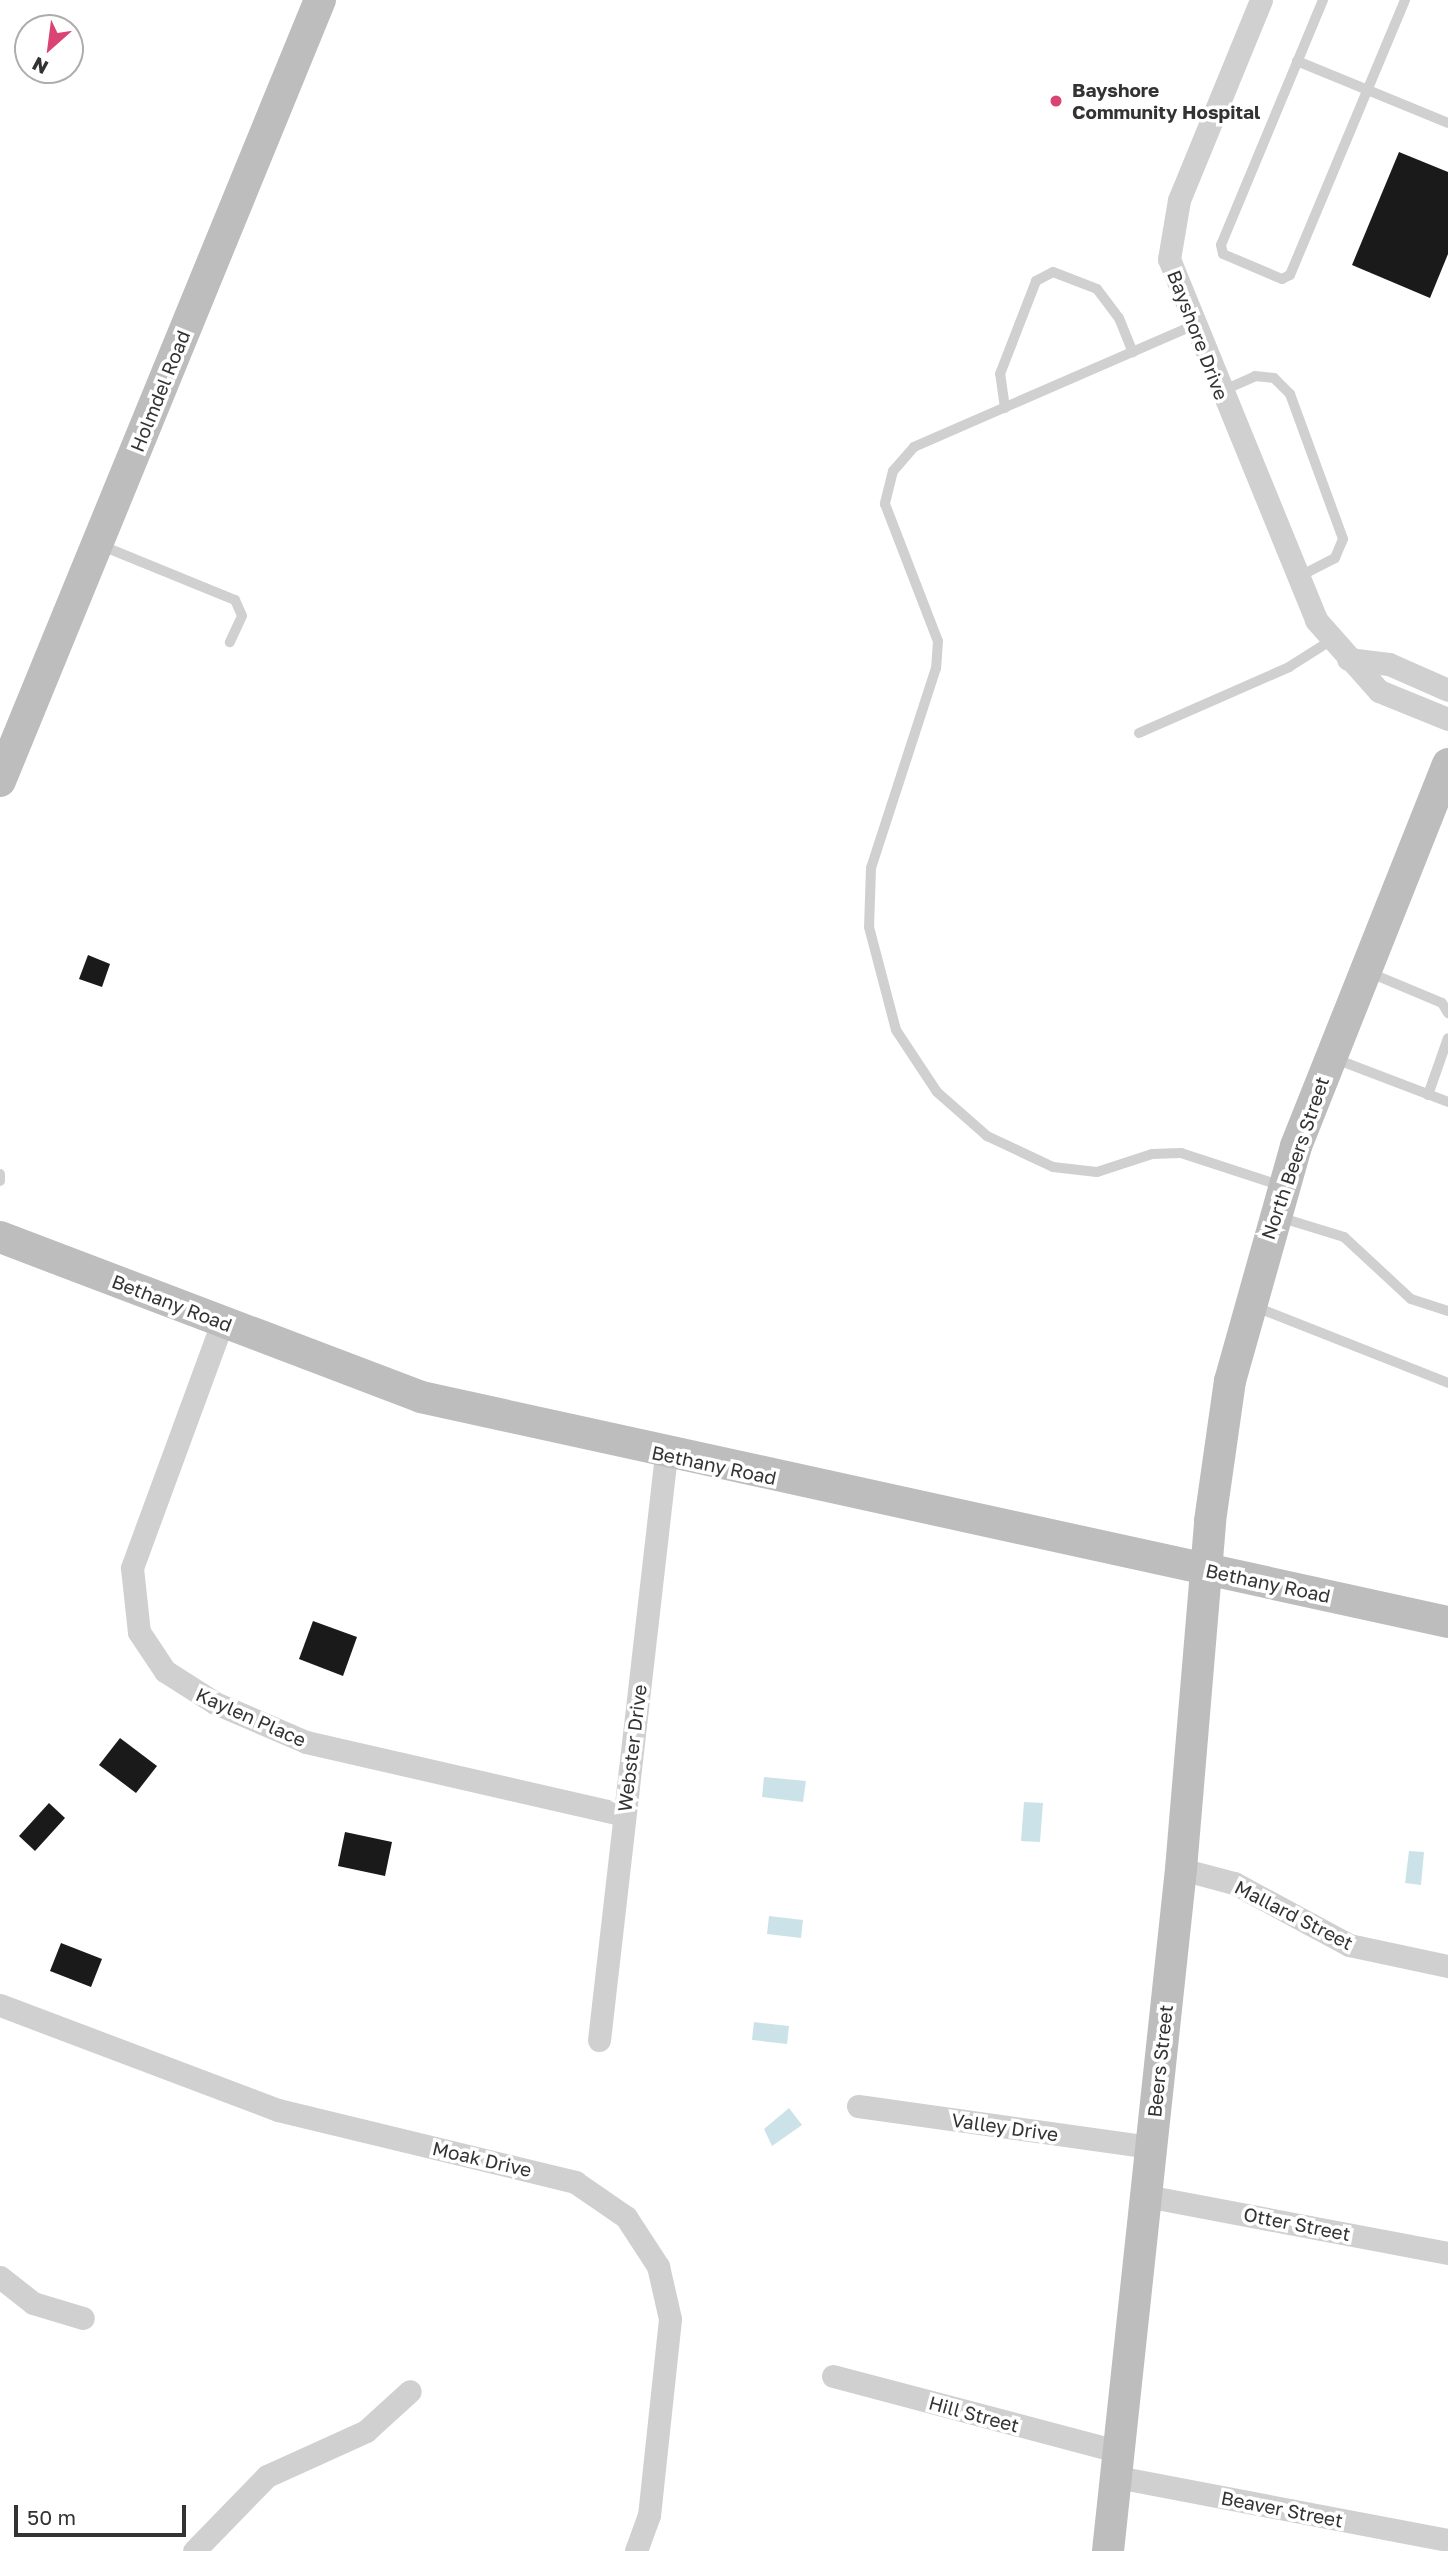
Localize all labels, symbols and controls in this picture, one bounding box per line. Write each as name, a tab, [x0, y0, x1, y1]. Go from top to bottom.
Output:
north arrow	[14, 14, 84, 84]
text: N	[28, 53, 52, 80]
place label: Bayshore Community Hospital	[1072, 79, 1260, 123]
marker: Bayshore Community Hospital	[1046, 91, 1066, 111]
street label: Bayshore Drive	[1163, 267, 1233, 403]
street label: Holmdel Road	[125, 327, 195, 455]
street label: North Beers Street	[1256, 1073, 1334, 1243]
street label: Bethany Road	[109, 1270, 235, 1336]
street label: Bethany Road	[650, 1441, 778, 1489]
street label: Bethany Road	[1204, 1559, 1332, 1607]
street label: Kaylen Place	[193, 1683, 309, 1751]
street label: Webster Drive	[613, 1683, 651, 1813]
street label: Mallard Street	[1231, 1875, 1357, 1955]
street label: Beers Street	[1143, 2003, 1177, 2119]
street label: Valley Drive	[950, 2108, 1060, 2146]
street label: Moak Drive	[430, 2137, 534, 2181]
street label: Otter Street	[1242, 2202, 1352, 2246]
street label: Hill Street	[926, 2391, 1022, 2437]
street label: Beaver Street	[1219, 2486, 1345, 2532]
scale bar	[18, 2492, 189, 2536]
text: 50 m	[27, 2504, 76, 2530]

